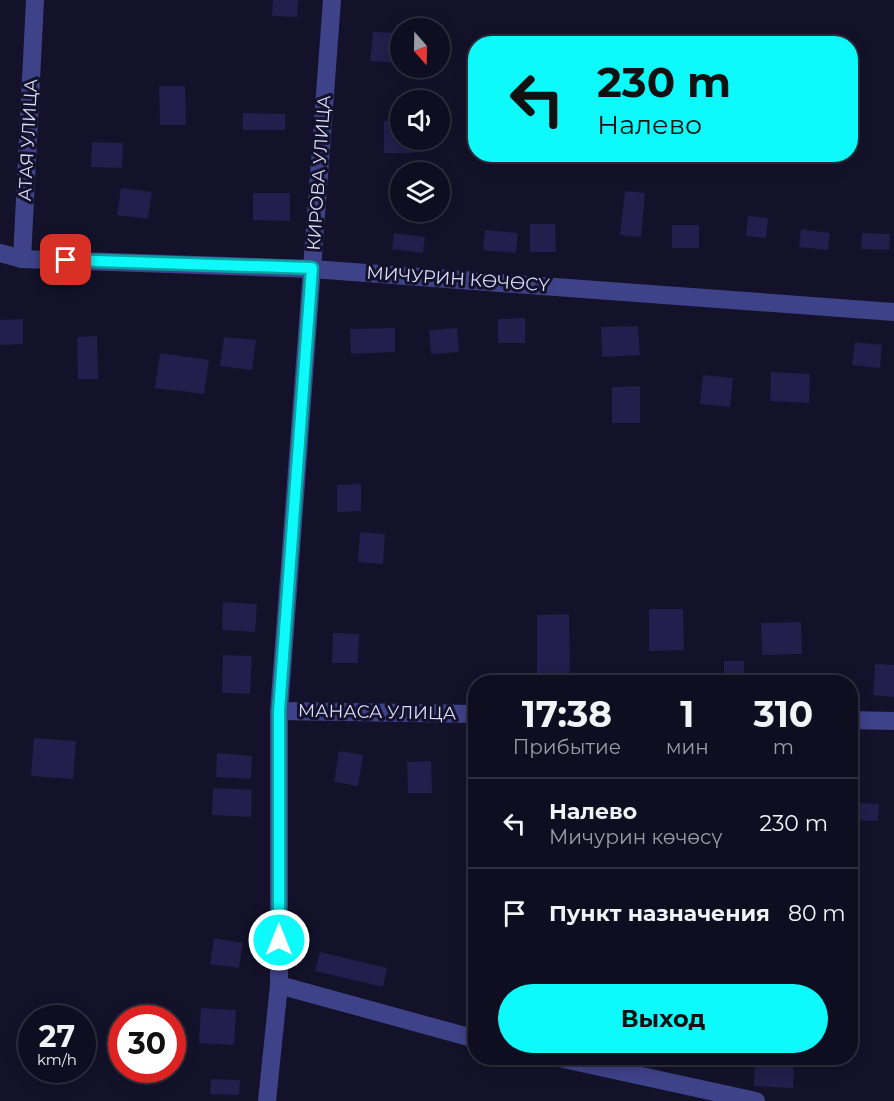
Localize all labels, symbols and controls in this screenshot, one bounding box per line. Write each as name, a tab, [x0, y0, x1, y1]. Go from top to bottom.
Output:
north arrow	[390, 18, 450, 78]
map controls	[390, 18, 450, 222]
text: 230 m	[597, 56, 731, 108]
icon: left	[498, 60, 576, 138]
street label: АТАЯ УЛИЦА	[14, 78, 42, 202]
button: sound	[390, 90, 450, 150]
street label: КИРОВА УЛИЦА	[303, 94, 335, 251]
text: Налево	[597, 108, 702, 141]
button: layers	[390, 162, 450, 222]
pin	[40, 234, 91, 285]
icon: arrive	[49, 243, 82, 276]
street label: МИЧУРИН КӨЧӨСҮ	[366, 262, 551, 296]
text: 17:38	[522, 692, 612, 736]
text: 1	[680, 692, 694, 736]
text: 310	[753, 692, 813, 736]
street label: МАНАСА УЛИЦА	[298, 700, 457, 724]
text: Прибытие	[513, 735, 621, 759]
text: мин	[666, 735, 709, 759]
text: m	[773, 735, 794, 759]
text: Налево	[549, 798, 637, 825]
icon: left	[498, 807, 531, 840]
text: 230 m	[759, 810, 828, 837]
text: Мичурин көчөсү	[549, 825, 722, 849]
icon: arrive	[498, 897, 531, 930]
text: Пункт назначения	[549, 900, 770, 927]
text: 80 m	[788, 900, 846, 927]
position arrow	[247, 908, 311, 972]
button: Выход	[498, 984, 828, 1053]
speed limit sign: 30	[108, 1005, 186, 1083]
text: 27	[39, 1018, 75, 1055]
text: km/h	[37, 1050, 77, 1069]

